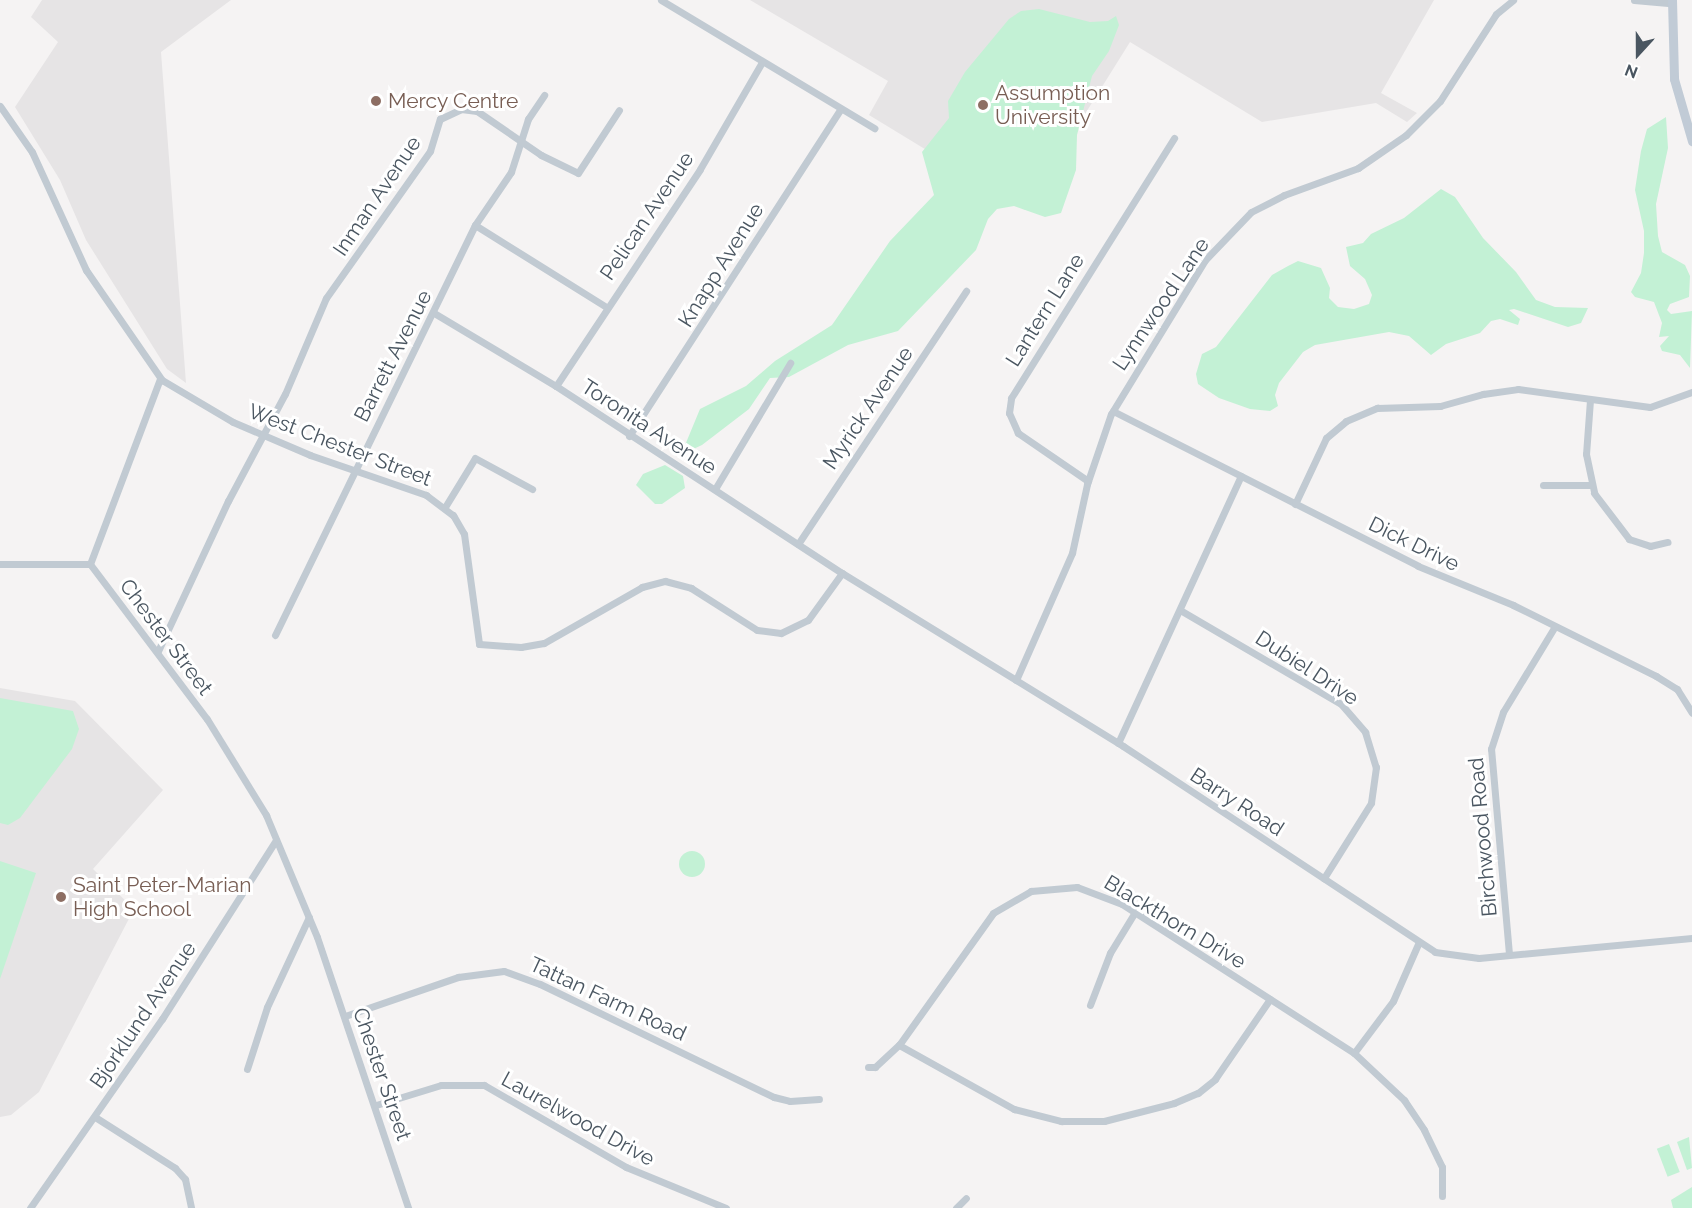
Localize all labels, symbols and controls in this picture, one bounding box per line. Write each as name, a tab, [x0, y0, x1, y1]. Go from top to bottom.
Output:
north arrow	[1608, 24, 1668, 84]
text: N	[1622, 60, 1640, 82]
place label: Assumption University	[995, 80, 1110, 130]
place label: Mercy Centre	[388, 88, 519, 114]
marker: Mercy Centre	[369, 94, 383, 108]
marker: Assumption University	[976, 98, 990, 112]
street label: Inman Avenue	[328, 131, 426, 261]
street label: Pelican Avenue	[595, 147, 699, 285]
street label: Knapp Avenue	[673, 198, 769, 332]
street label: Lynnwood Lane	[1107, 233, 1215, 375]
street label: Lantern Lane	[1000, 249, 1090, 371]
street label: Barrett Avenue	[349, 286, 437, 426]
street label: Myrick Avenue	[817, 341, 919, 475]
street label: Toronita Avenue	[576, 374, 722, 480]
street label: West Chester Street	[245, 398, 435, 492]
street label: Dick Drive	[1365, 511, 1463, 577]
street label: Chester Street	[114, 574, 218, 700]
street label: Dubiel Drive	[1250, 625, 1364, 711]
street label: Birchwood Road	[1463, 756, 1503, 918]
street label: Barry Road	[1185, 762, 1289, 842]
street label: Blackthorn Drive	[1100, 870, 1250, 974]
place label: Saint Peter-Marian High School	[73, 872, 251, 922]
marker: Saint Peter-Marian High School	[54, 890, 68, 904]
street label: Bjorklund Avenue	[84, 937, 202, 1093]
street label: Tattan Farm Road	[526, 952, 690, 1046]
street label: Chester Street	[347, 1004, 417, 1144]
street label: Laurelwood Drive	[497, 1067, 659, 1171]

